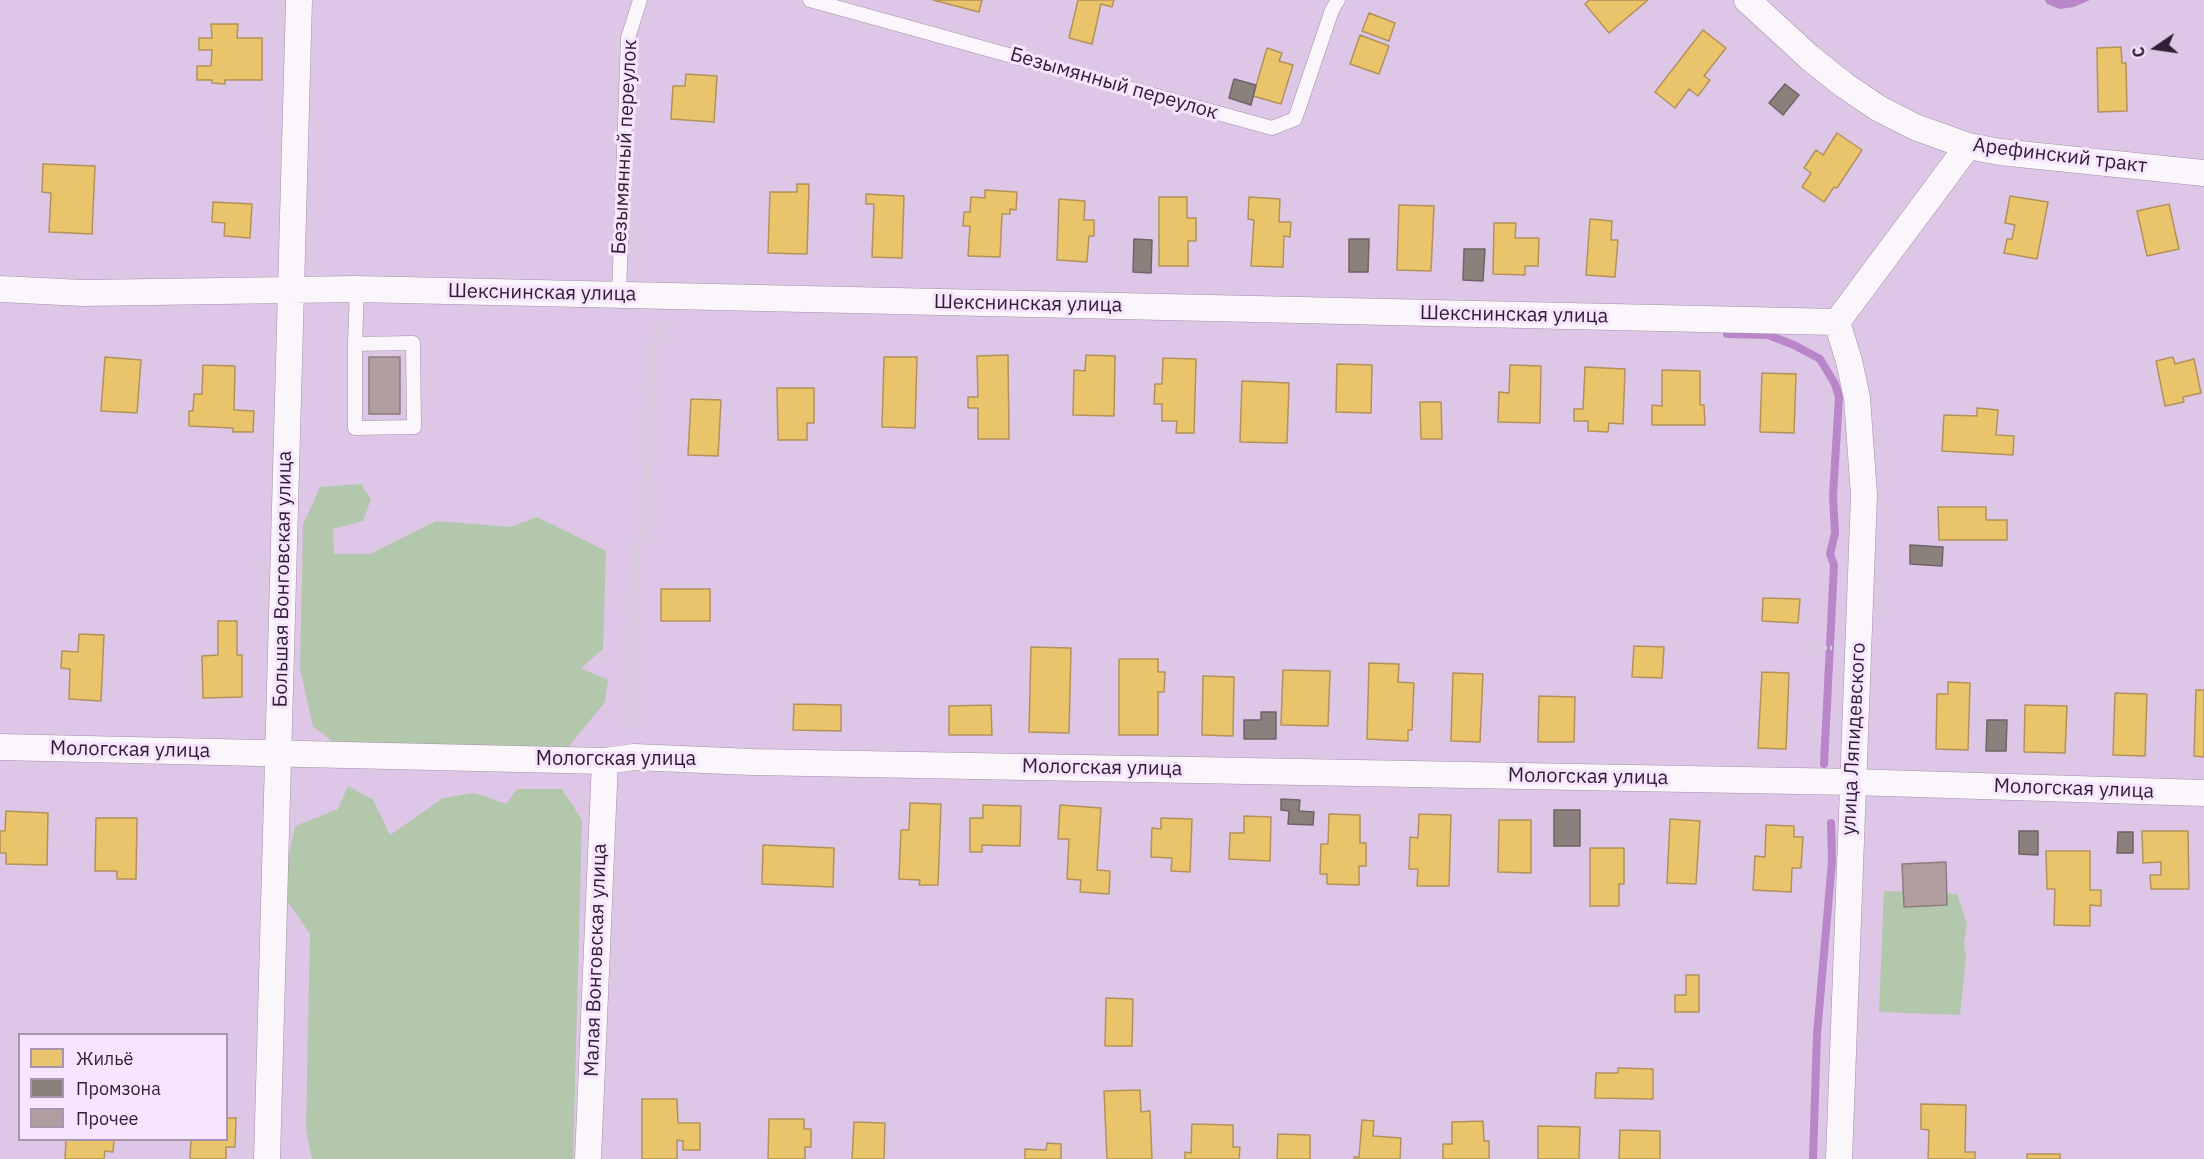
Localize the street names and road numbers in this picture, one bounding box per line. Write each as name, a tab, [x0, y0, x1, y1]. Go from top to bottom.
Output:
street label: Безымянный переулок	[607, 39, 643, 255]
street label: Безымянный переулок	[1007, 43, 1221, 125]
street label: Арефинский тракт	[1972, 133, 2148, 179]
street label: Шекснинская улица	[448, 279, 636, 307]
street label: Шекснинская улица	[934, 290, 1122, 318]
street label: Шекснинская улица	[1420, 301, 1608, 329]
street label: Большая Вонговская улица	[269, 450, 297, 708]
street label: улица Ляпидевского	[1837, 642, 1871, 836]
street label: Мологская улица	[50, 737, 210, 763]
street label: Мологская улица	[536, 747, 696, 771]
street label: Мологская улица	[1022, 755, 1182, 781]
street label: Мологская улица	[1508, 764, 1668, 790]
street label: Мологская улица	[1993, 774, 2155, 804]
street label: Малая Вонговская улица	[580, 843, 612, 1077]

